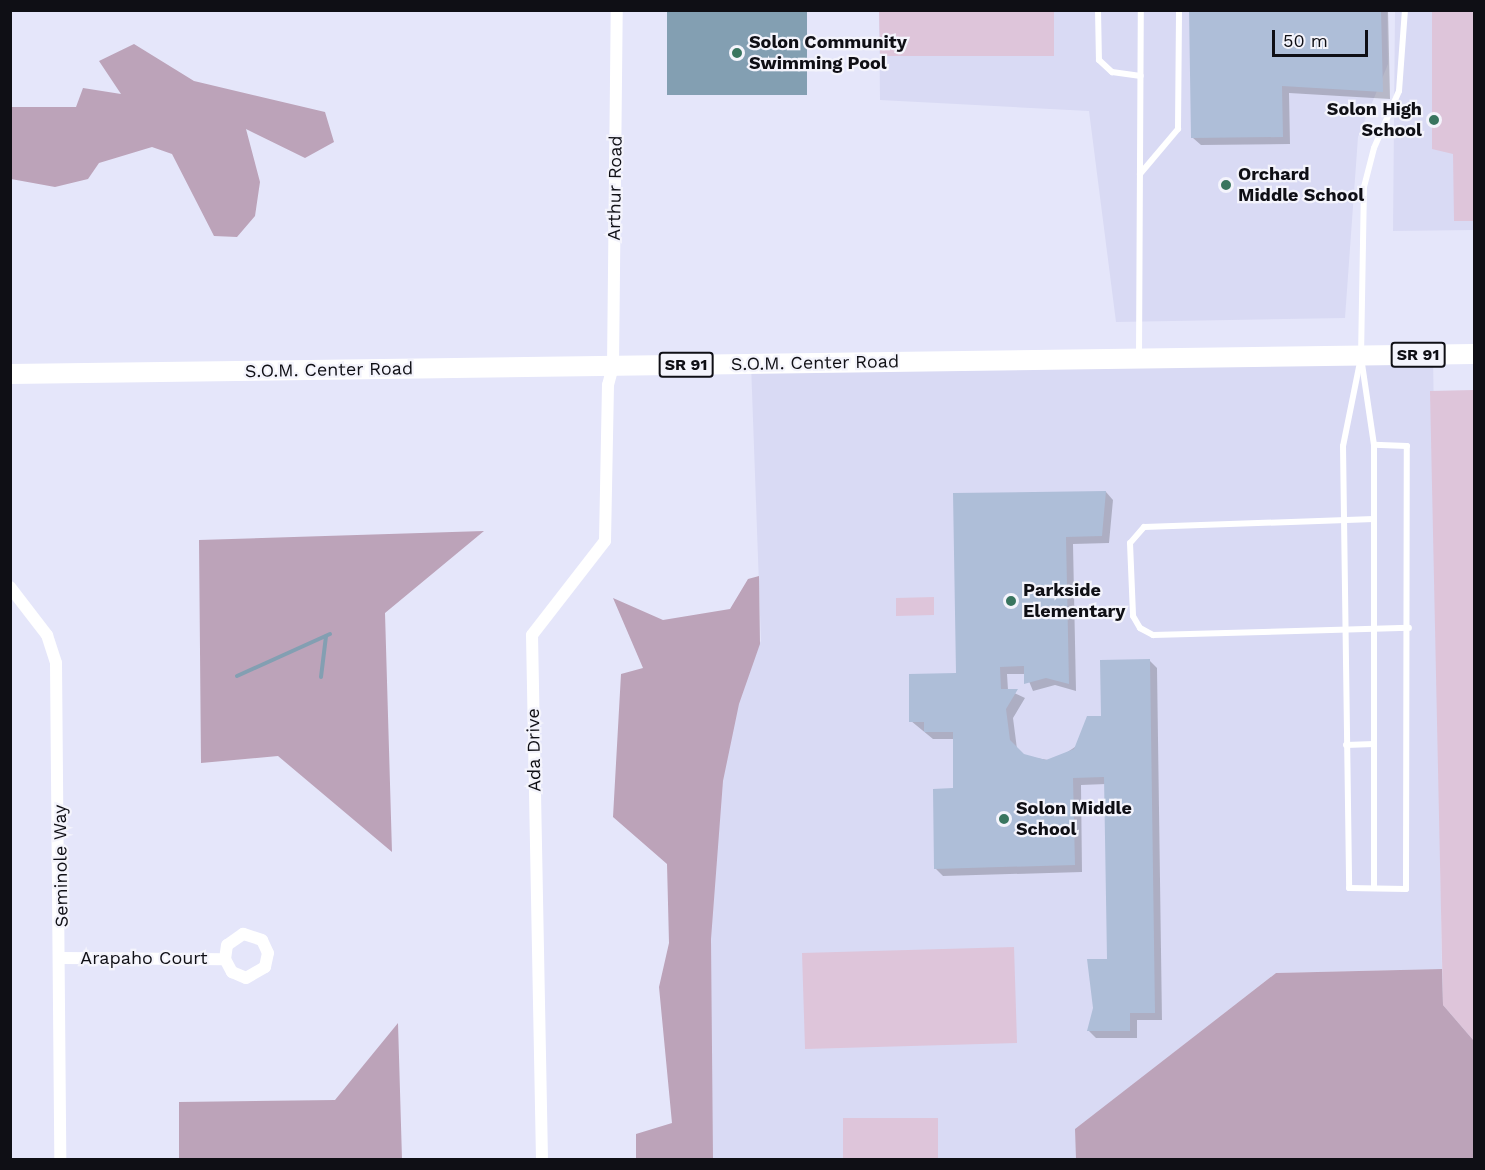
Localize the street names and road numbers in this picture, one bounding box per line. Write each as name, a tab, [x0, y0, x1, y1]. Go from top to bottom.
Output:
street label: Arthur Road	[603, 135, 627, 241]
road number: SR 91	[1390, 342, 1446, 368]
street label: S.O.M. Center Road	[730, 351, 900, 375]
road number: SR 91	[658, 352, 714, 378]
street label: S.O.M. Center Road	[244, 358, 414, 382]
street label: Ada Drive	[522, 708, 546, 792]
street label: Seminole Way	[49, 804, 73, 928]
street label: Arapaho Court	[80, 947, 208, 969]

